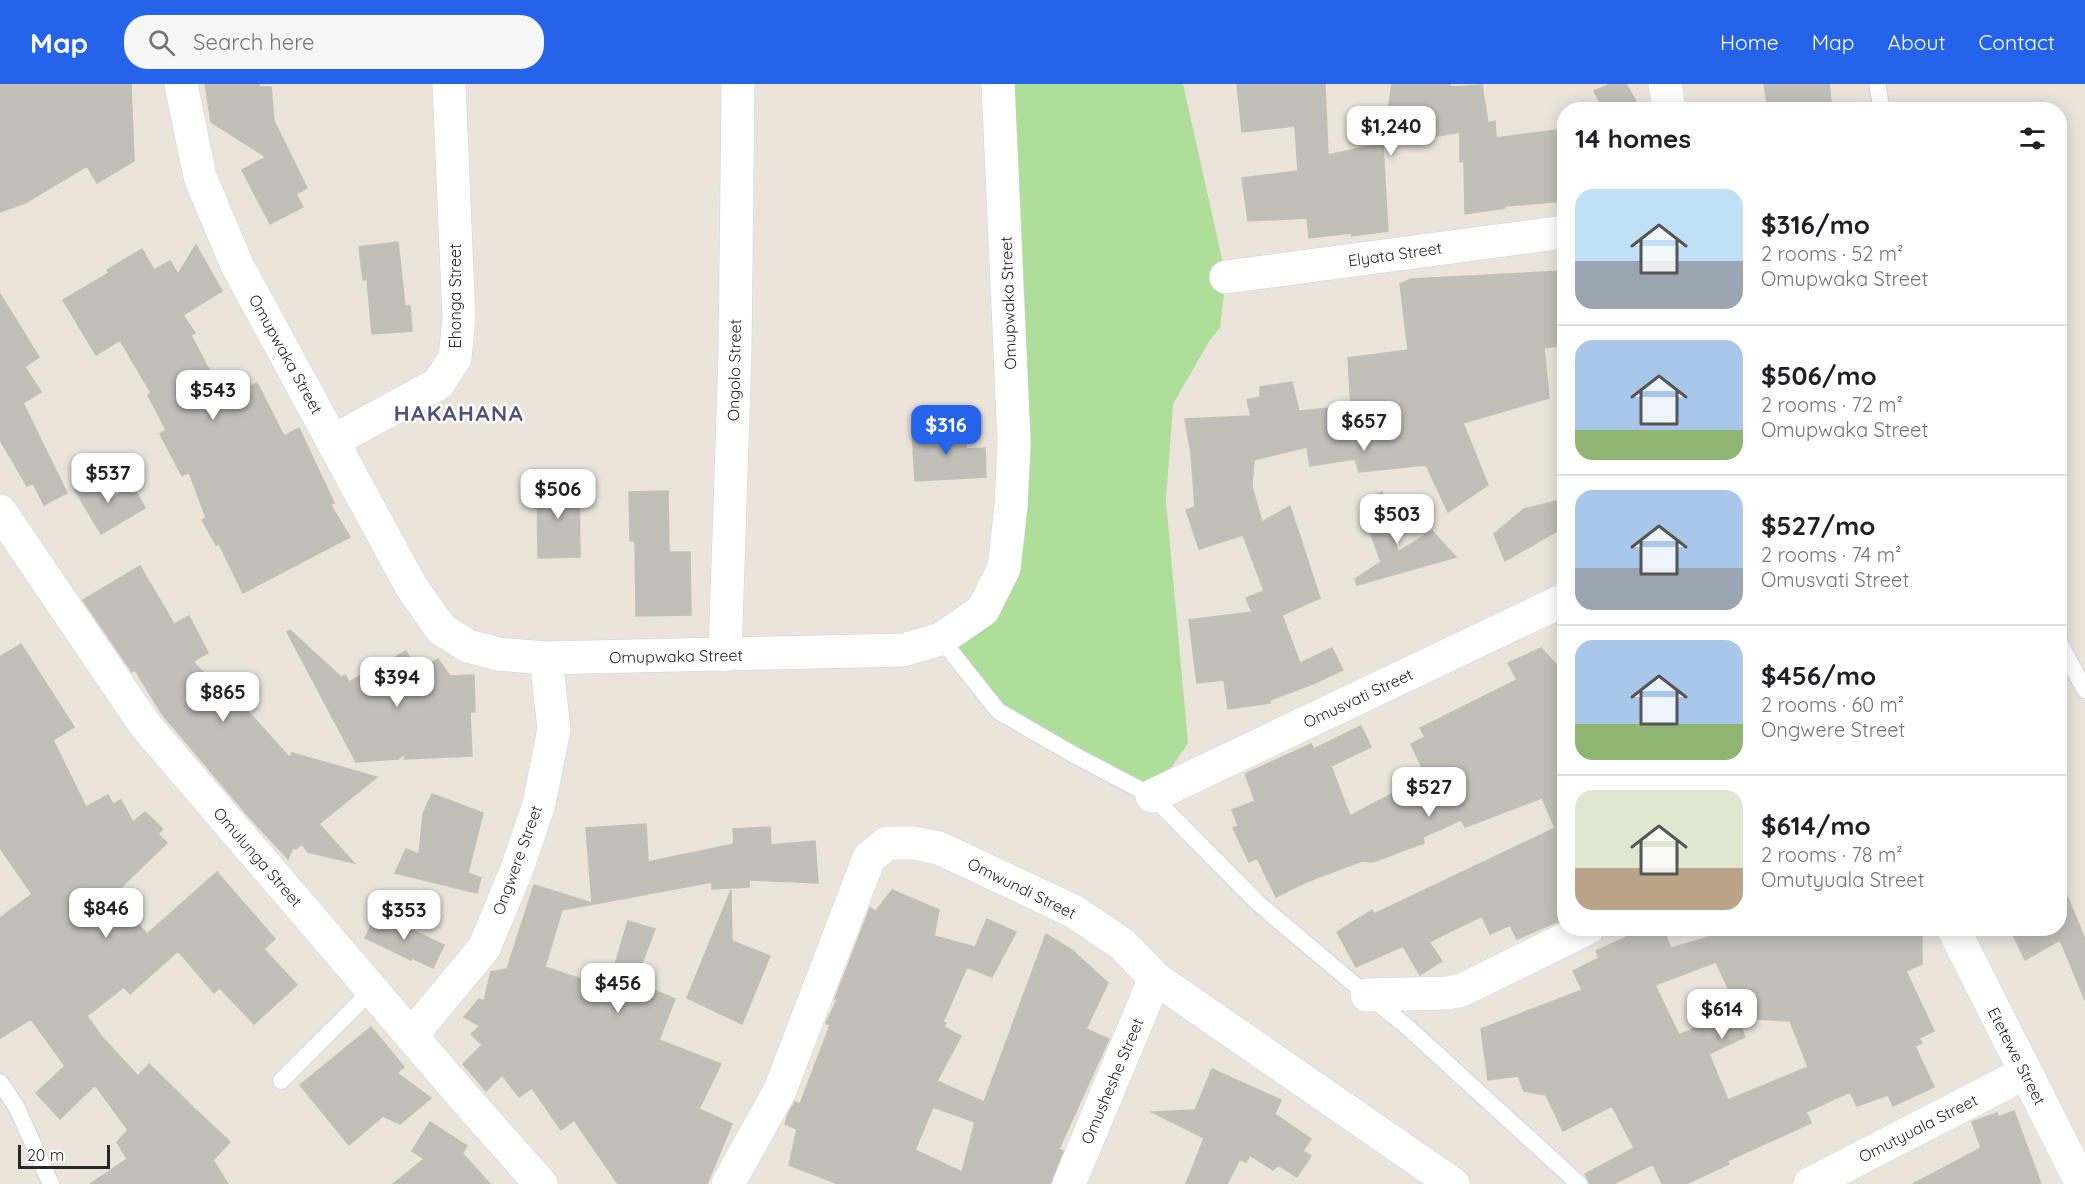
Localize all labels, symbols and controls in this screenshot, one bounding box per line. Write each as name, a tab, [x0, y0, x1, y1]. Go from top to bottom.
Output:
search box	[124, 15, 544, 69]
text: Map	[30, 25, 88, 60]
icon: search	[145, 26, 178, 59]
text: Search here	[193, 28, 315, 56]
text: Home	[1720, 29, 1779, 55]
text: Map	[1812, 29, 1855, 55]
text: About	[1888, 29, 1946, 55]
text: Contact	[1979, 29, 2055, 55]
pin: $1,240	[1342, 106, 1440, 157]
text: $1,240	[1361, 113, 1421, 138]
text: 14 homes	[1575, 122, 1691, 155]
icon: filters	[2016, 122, 2049, 155]
text: $316/mo	[1761, 208, 1870, 241]
icon: home	[1623, 213, 1695, 285]
street label: Omupwaka Street	[996, 236, 1020, 370]
street label: Elyata Street	[1347, 238, 1443, 270]
text: 2 rooms · 52 m²	[1761, 241, 1903, 266]
street label: Ehonga Street	[445, 244, 465, 348]
text: Omupwaka Street	[1761, 266, 1928, 291]
street label: Omupwaka Street	[245, 291, 327, 417]
street label: Ongolo Street	[723, 319, 745, 421]
text: $506/mo	[1761, 359, 1877, 392]
icon: home	[1623, 364, 1695, 436]
pin: $543	[177, 370, 249, 421]
text: $543	[190, 377, 236, 402]
text: 2 rooms · 72 m²	[1761, 392, 1903, 417]
district label: HAKAHANA	[394, 399, 524, 427]
pin: $657	[1328, 401, 1400, 452]
pin: $316	[910, 405, 982, 456]
text: $657	[1341, 408, 1387, 433]
text: $316	[925, 412, 967, 437]
text: Omupwaka Street	[1761, 417, 1928, 442]
pin: $537	[72, 453, 144, 504]
text: $537	[85, 460, 131, 485]
pin: $506	[522, 469, 594, 520]
text: $506	[535, 476, 581, 501]
pin: $503	[1361, 494, 1433, 545]
text: $503	[1374, 501, 1420, 526]
text: $527/mo	[1761, 509, 1876, 542]
icon: home	[1623, 514, 1695, 586]
text: 2 rooms · 74 m²	[1761, 542, 1901, 567]
text: Omusvati Street	[1761, 567, 1909, 592]
street label: Omupwaka Street	[609, 645, 743, 667]
pin: $394	[361, 657, 433, 708]
text: $456/mo	[1761, 659, 1876, 692]
text: $394	[374, 664, 420, 689]
street label: Omusvati Street	[1300, 664, 1416, 732]
icon: home	[1623, 664, 1695, 736]
pin: $865	[187, 672, 259, 723]
text: $865	[200, 679, 246, 704]
text: 2 rooms · 60 m²	[1761, 692, 1904, 717]
text: Ongwere Street	[1761, 717, 1905, 742]
pin: $527	[1393, 767, 1465, 818]
text: $527	[1406, 774, 1452, 799]
street label: Ongwere Street	[488, 802, 546, 918]
street label: Omulunga Street	[209, 803, 307, 911]
text: $614/mo	[1761, 809, 1871, 842]
icon: home	[1623, 814, 1695, 886]
text: 2 rooms · 78 m²	[1761, 842, 1903, 867]
street label: Omwundi Street	[964, 853, 1080, 923]
text: Omutyuala Street	[1761, 867, 1924, 892]
pin: $846	[70, 888, 142, 939]
pin: $353	[368, 890, 440, 941]
text: $846	[83, 895, 129, 920]
text: $353	[382, 897, 426, 922]
pin: $456	[582, 963, 654, 1014]
text: $456	[595, 970, 641, 995]
pin: $614	[1686, 989, 1758, 1040]
text: $614	[1701, 996, 1743, 1021]
street label: Etetewe Street	[1984, 1004, 2050, 1108]
street label: Omusheshe Street	[1076, 1015, 1148, 1147]
street label: Omutyuala Street	[1855, 1089, 1981, 1167]
scale bar	[18, 1142, 110, 1170]
text: 20 m	[27, 1145, 64, 1165]

